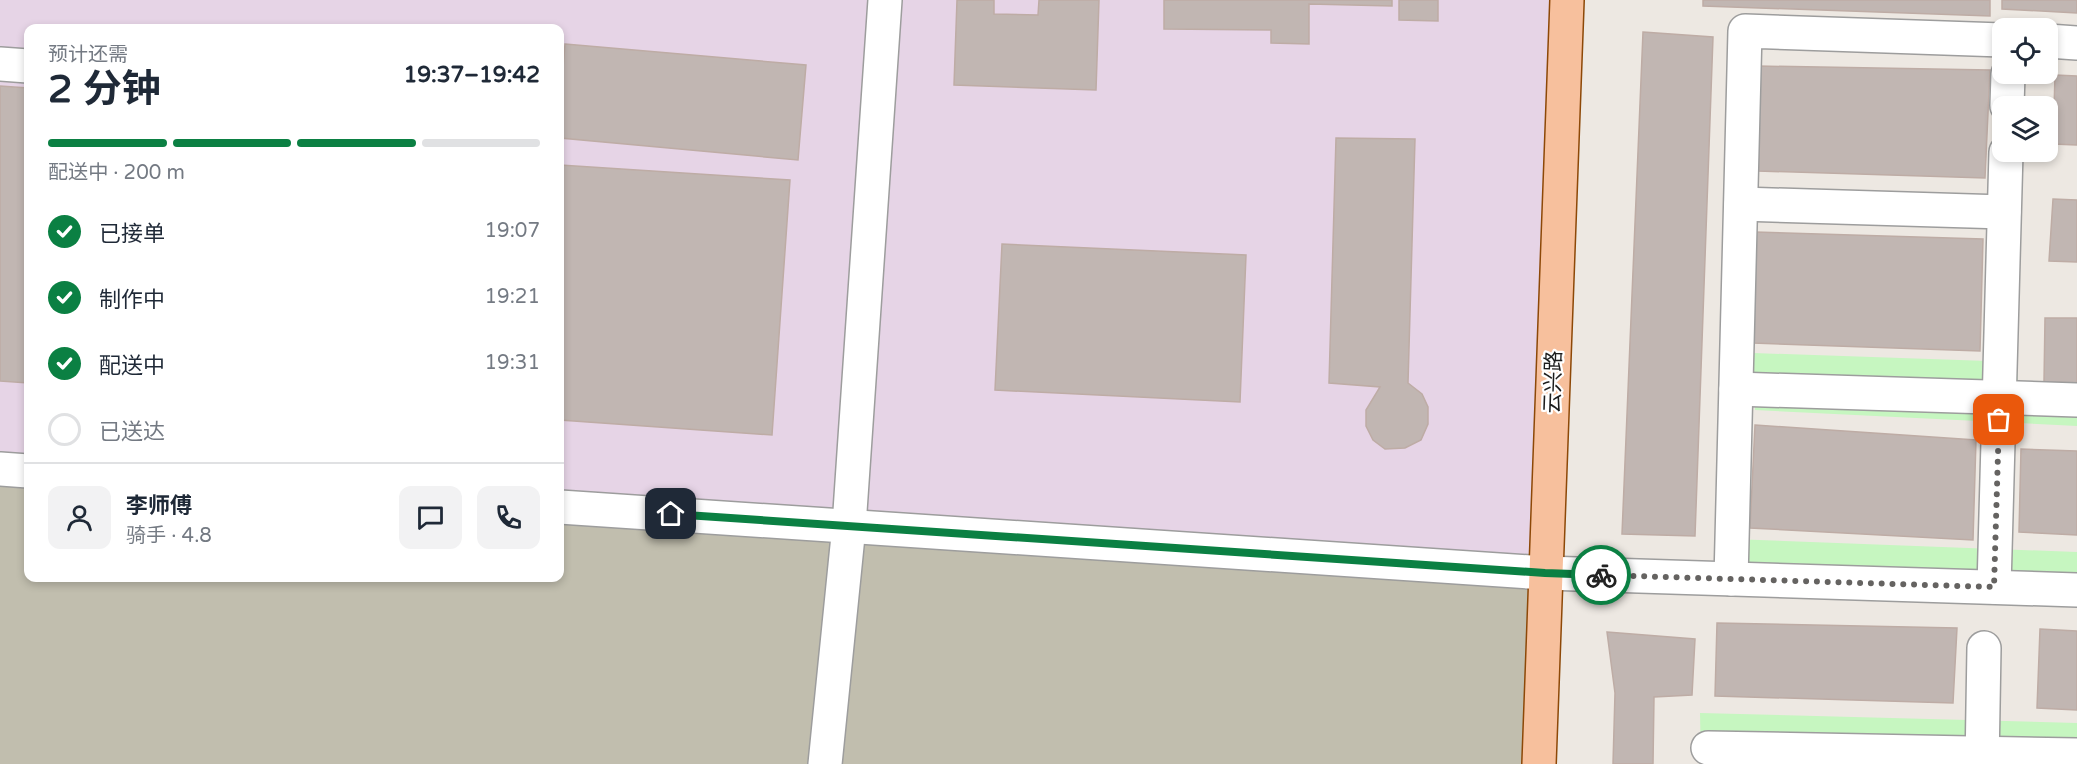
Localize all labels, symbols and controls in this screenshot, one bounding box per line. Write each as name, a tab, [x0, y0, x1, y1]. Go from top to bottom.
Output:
map controls	[1992, 18, 2058, 162]
button: locate	[1992, 18, 2058, 84]
text: 预计还需	[48, 43, 128, 67]
text: 19:37–19:42	[403, 62, 540, 88]
text: 2 分钟	[48, 66, 161, 113]
button: layers	[1992, 96, 2058, 162]
text: 配送中 · 200 m	[48, 161, 185, 185]
icon: check	[48, 215, 81, 248]
text: 19:07	[485, 219, 540, 243]
text: 已接单	[99, 221, 165, 247]
icon: check	[48, 281, 81, 314]
text: 19:21	[485, 285, 540, 309]
text: 制作中	[99, 287, 165, 313]
icon: check	[48, 347, 81, 380]
street label: 云兴路	[1540, 350, 1567, 414]
text: 19:31	[485, 351, 540, 375]
text: 配送中	[99, 353, 165, 379]
pin	[1973, 394, 2024, 445]
icon: bag	[1982, 403, 2015, 436]
text: 已送达	[99, 419, 165, 445]
button: person	[48, 486, 111, 549]
button: chat	[399, 486, 462, 549]
button: phone	[477, 486, 540, 549]
pin	[645, 488, 696, 539]
text: 李师傅	[126, 493, 192, 519]
icon: home	[654, 497, 687, 530]
text: 骑手 · 4.8	[126, 524, 212, 548]
courier	[1571, 545, 1631, 605]
icon: bike	[1585, 559, 1618, 592]

